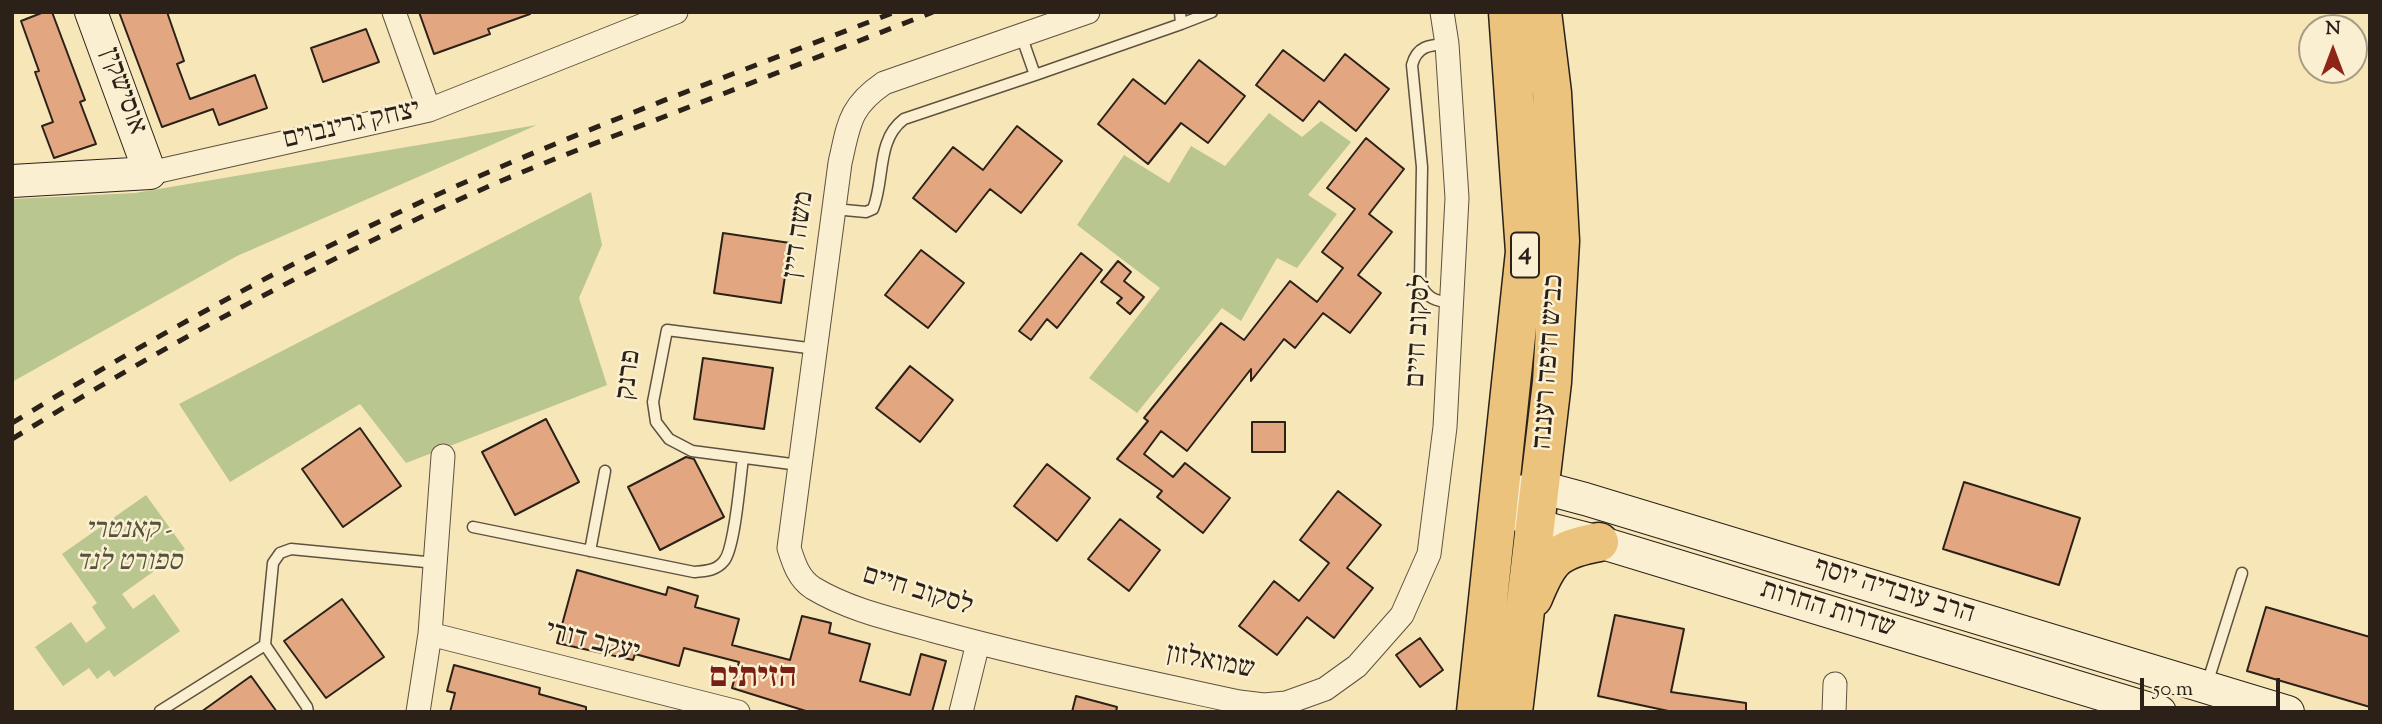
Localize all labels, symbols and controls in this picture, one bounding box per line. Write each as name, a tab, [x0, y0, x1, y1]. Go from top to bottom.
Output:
north arrow	[2298, 14, 2368, 84]
text: N	[2325, 16, 2341, 43]
street label: אוסישקין	[90, 44, 152, 140]
street label: יצחק גרינבוים	[280, 95, 424, 159]
street label: משה דיין	[778, 189, 824, 281]
road number: 4	[1511, 232, 1539, 278]
street label: לסקוב חיים	[1401, 273, 1441, 389]
street label: כביש חיפה רעננה	[1528, 273, 1574, 451]
street label: פרנק	[611, 348, 651, 402]
park label: קאנטרי - ספורט לנד	[76, 515, 182, 581]
street label: הרב עובדיה יוסף	[1810, 553, 1978, 633]
street label: לסקוב חיים	[858, 560, 976, 626]
street label: שדרות החרות	[1756, 575, 1898, 647]
street label: יעקב דורי	[541, 616, 643, 672]
street label: שמואלזון	[1163, 639, 1257, 689]
district label: הזיתים	[709, 659, 797, 701]
scale bar	[2144, 664, 2284, 708]
text: 50 m	[2153, 675, 2193, 705]

